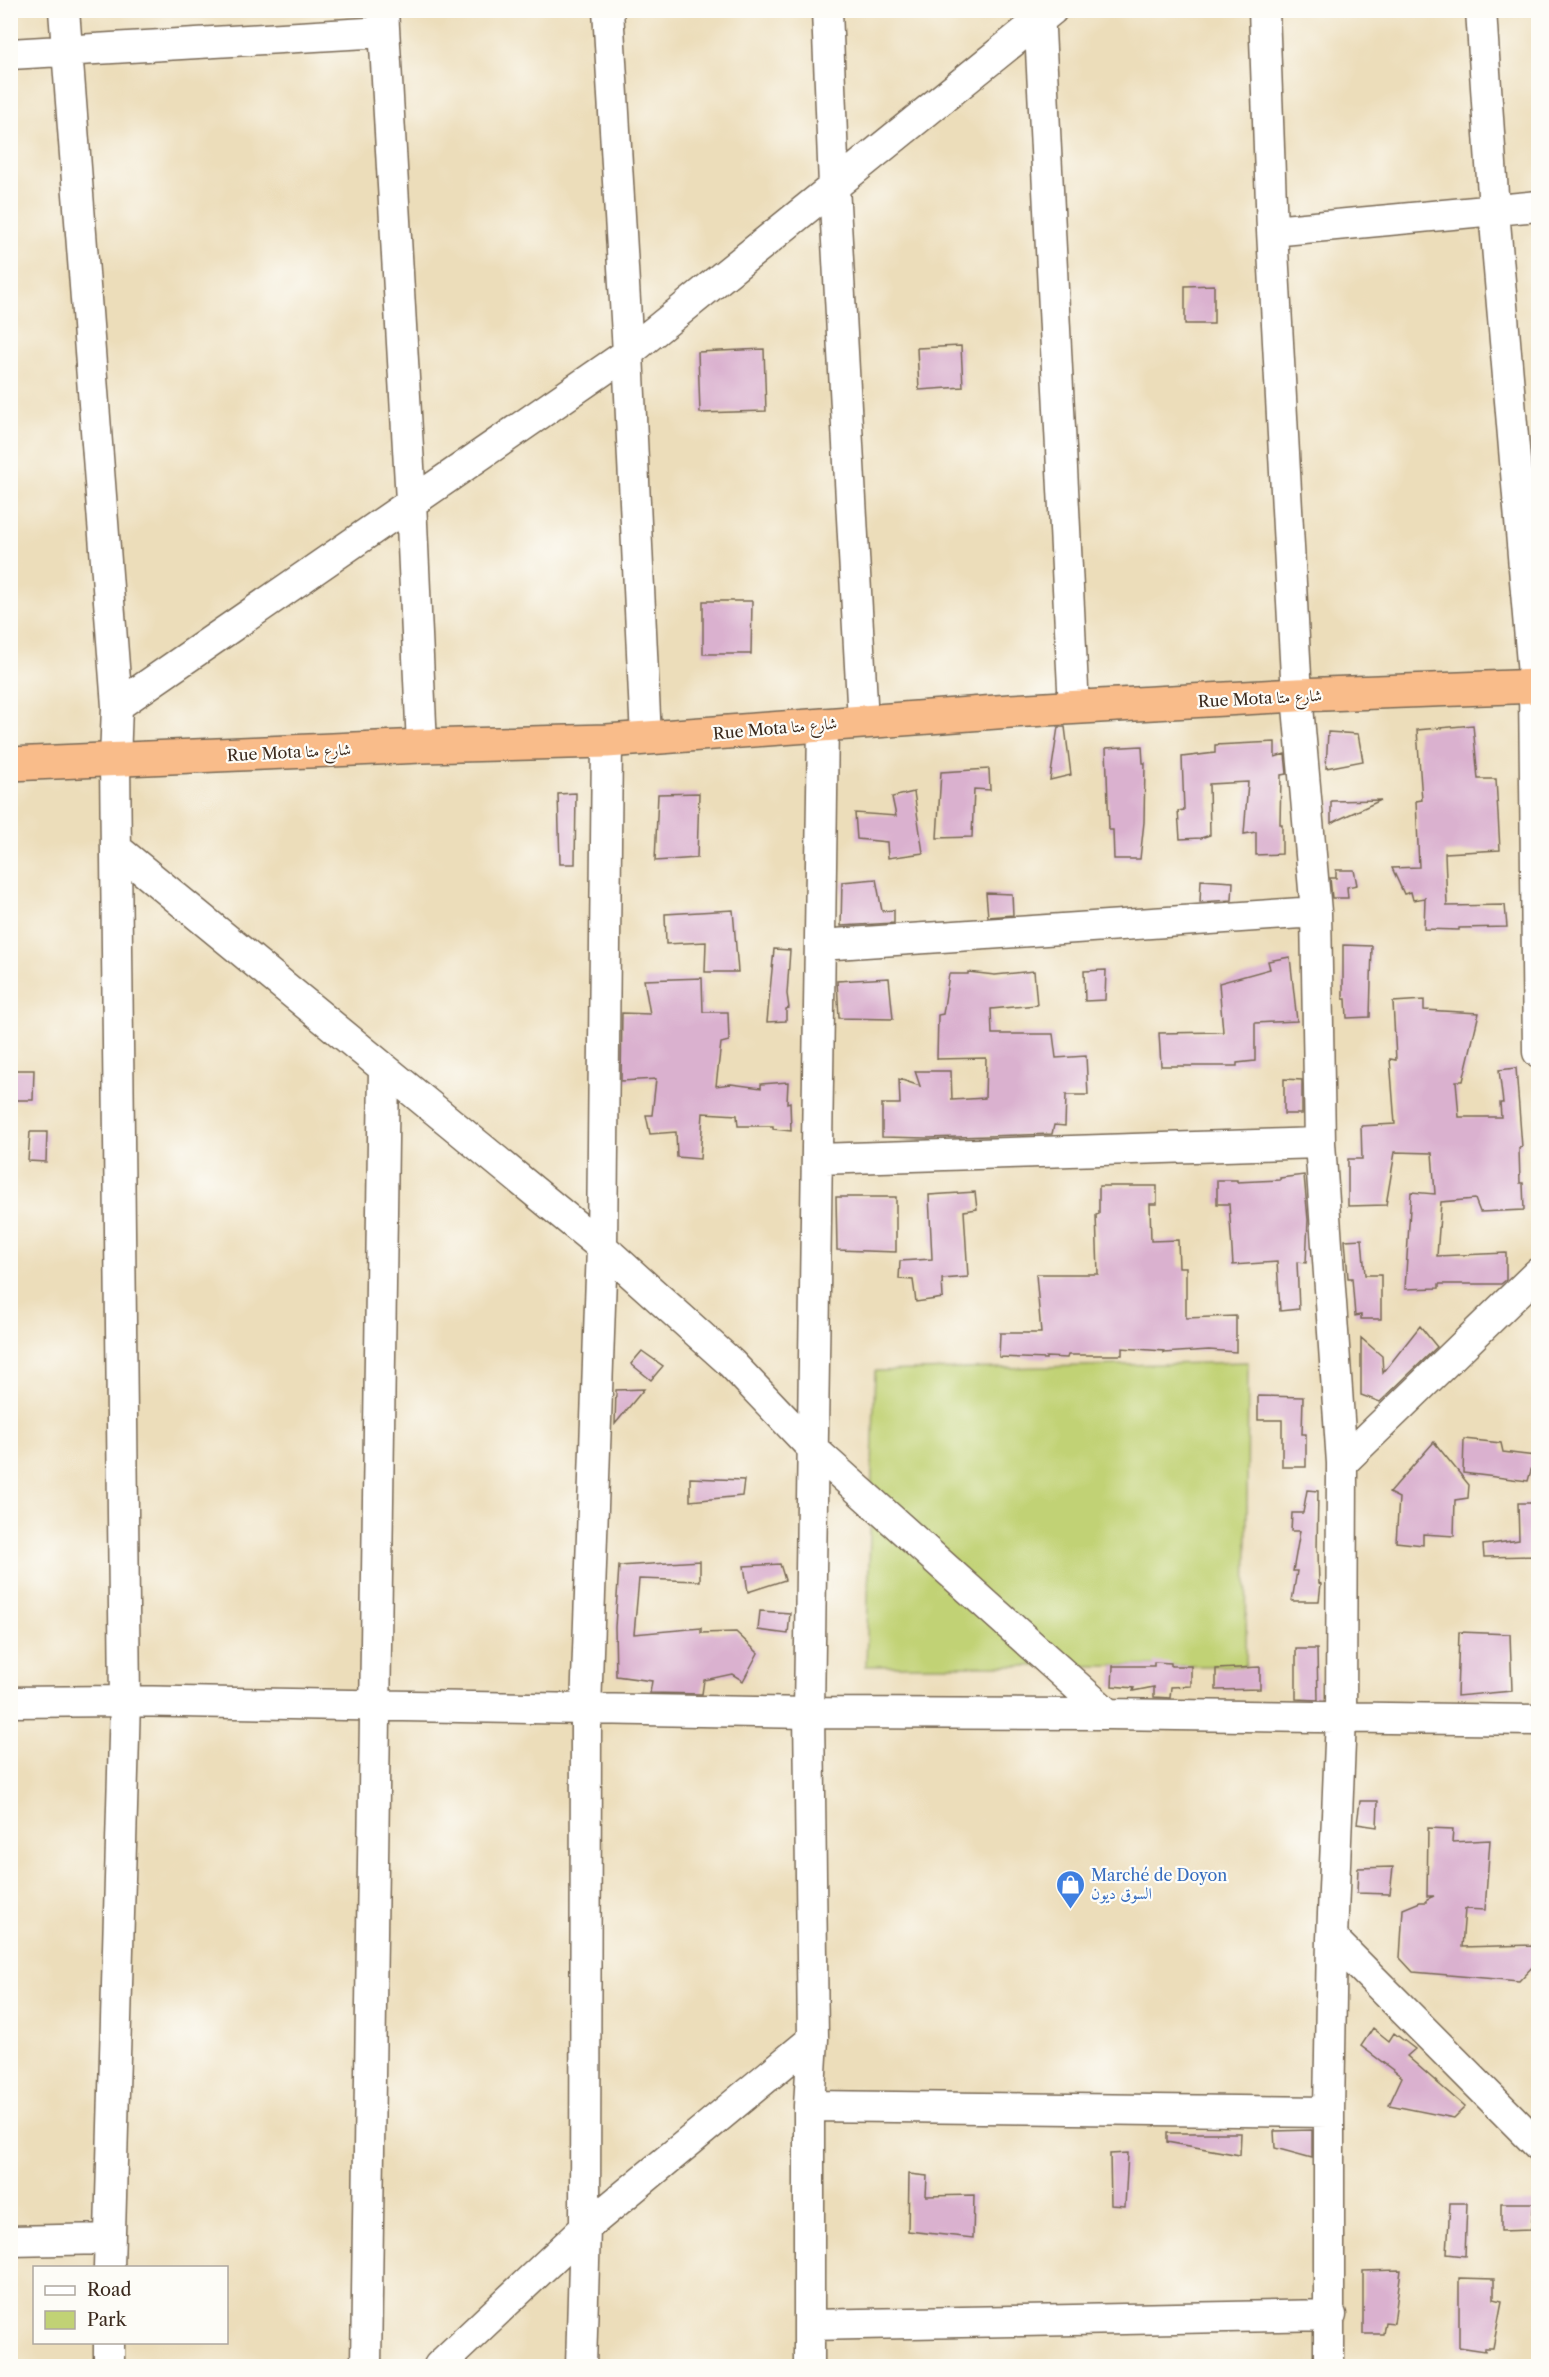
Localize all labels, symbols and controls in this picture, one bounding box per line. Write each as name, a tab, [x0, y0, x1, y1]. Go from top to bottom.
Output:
street label: Rue Mota شارع متا	[1197, 685, 1323, 715]
street label: Rue Mota شارع متا	[712, 713, 838, 747]
street label: Rue Mota شارع متا	[226, 739, 352, 769]
place label: Marché de Doyon السوق ديون	[1091, 1865, 1227, 1904]
shop icon: Marché de Doyon السوق ديون	[1054, 1868, 1086, 1910]
legend	[33, 2266, 228, 2344]
text: Road	[87, 2279, 132, 2301]
text: Park	[87, 2309, 128, 2331]

